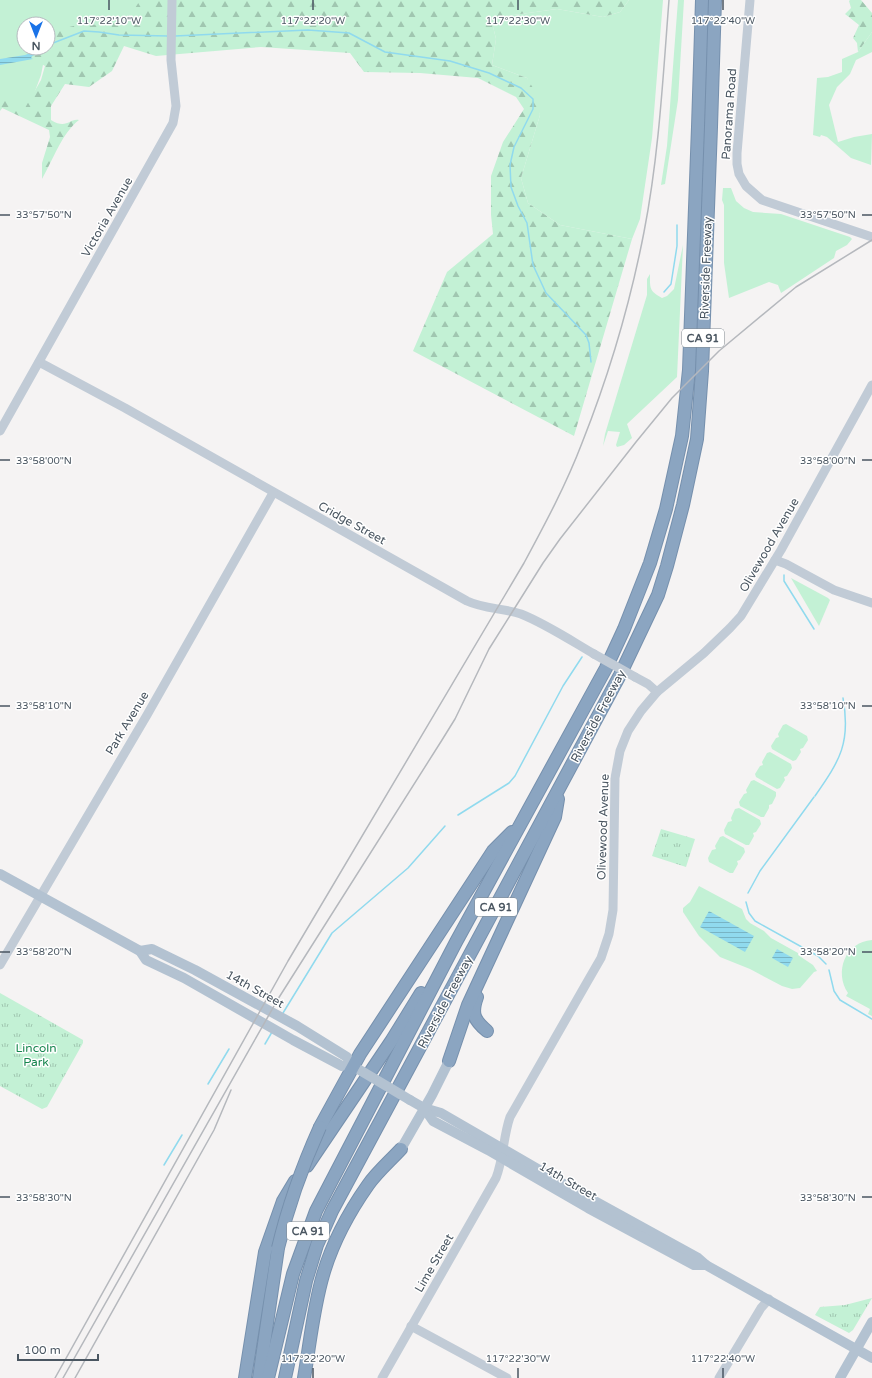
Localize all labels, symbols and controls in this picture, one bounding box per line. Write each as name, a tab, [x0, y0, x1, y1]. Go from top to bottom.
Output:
text: 117°22'10"W	[77, 15, 141, 27]
text: 117°22'20"W	[281, 15, 345, 27]
text: 117°22'30"W	[486, 15, 550, 27]
text: 117°22'40"W	[691, 15, 755, 27]
north arrow	[16, 16, 56, 56]
text: N	[32, 39, 40, 52]
street label: Panorama Road	[719, 68, 739, 160]
street label: Victoria Avenue	[78, 174, 136, 259]
text: 33°57'50"N	[16, 209, 72, 221]
text: 33°57'50"N	[800, 209, 856, 221]
street label: Riverside Freeway	[697, 216, 715, 320]
road number: CA 91	[682, 329, 724, 347]
text: 33°58'00"N	[16, 455, 72, 467]
text: 33°58'00"N	[800, 455, 856, 467]
street label: Olivewood Avenue	[736, 495, 802, 595]
street label: Cridge Street	[316, 499, 389, 548]
street label: Riverside Freeway	[568, 667, 629, 765]
street label: Park Avenue	[103, 688, 152, 757]
text: 33°58'10"N	[16, 700, 72, 712]
text: 33°58'10"N	[800, 700, 856, 712]
street label: Olivewood Avenue	[594, 773, 612, 880]
road number: CA 91	[475, 898, 517, 916]
text: 33°58'20"N	[16, 946, 72, 958]
text: 33°58'20"N	[800, 946, 856, 958]
street label: Riverside Freeway	[415, 953, 476, 1051]
street label: 14th Street	[223, 967, 287, 1011]
park label: Lincoln Park	[15, 1041, 57, 1069]
street label: 14th Street	[537, 1159, 600, 1203]
text: 33°58'30"N	[16, 1192, 72, 1204]
text: 33°58'30"N	[800, 1192, 856, 1204]
road number: CA 91	[287, 1222, 329, 1240]
street label: Lime Street	[412, 1231, 457, 1295]
scale bar	[18, 1336, 98, 1362]
text: 100 m	[24, 1343, 61, 1357]
text: 117°22'20"W	[281, 1353, 345, 1365]
text: 117°22'30"W	[486, 1353, 550, 1365]
text: 117°22'40"W	[691, 1353, 755, 1365]

